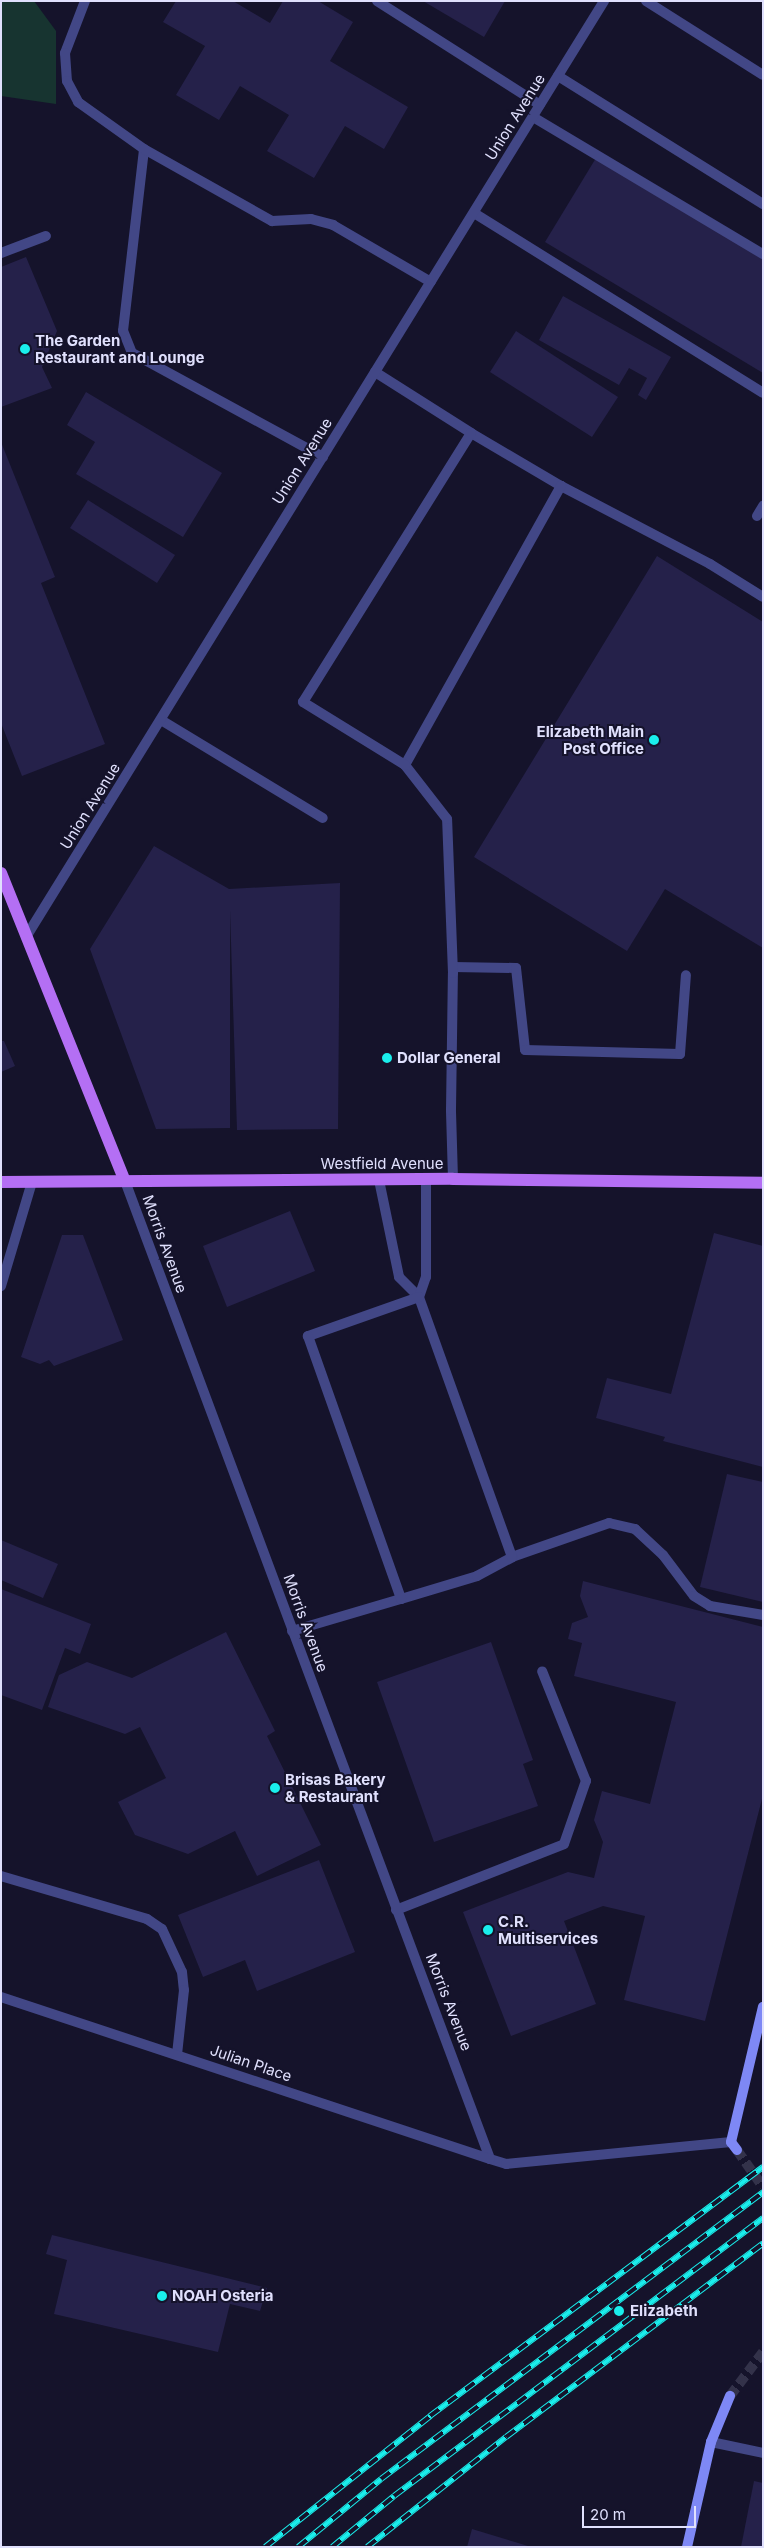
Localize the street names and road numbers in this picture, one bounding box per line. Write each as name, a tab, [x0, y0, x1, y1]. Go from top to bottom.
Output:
street label: Union Avenue	[481, 70, 549, 164]
street label: Union Avenue	[268, 414, 336, 508]
street label: Union Avenue	[56, 759, 124, 853]
street label: Westfield Avenue	[321, 1155, 443, 1173]
street label: Morris Avenue	[139, 1193, 191, 1295]
street label: Morris Avenue	[280, 1572, 332, 1674]
street label: Morris Avenue	[422, 1951, 476, 2053]
street label: Julian Place	[208, 2041, 294, 2085]

